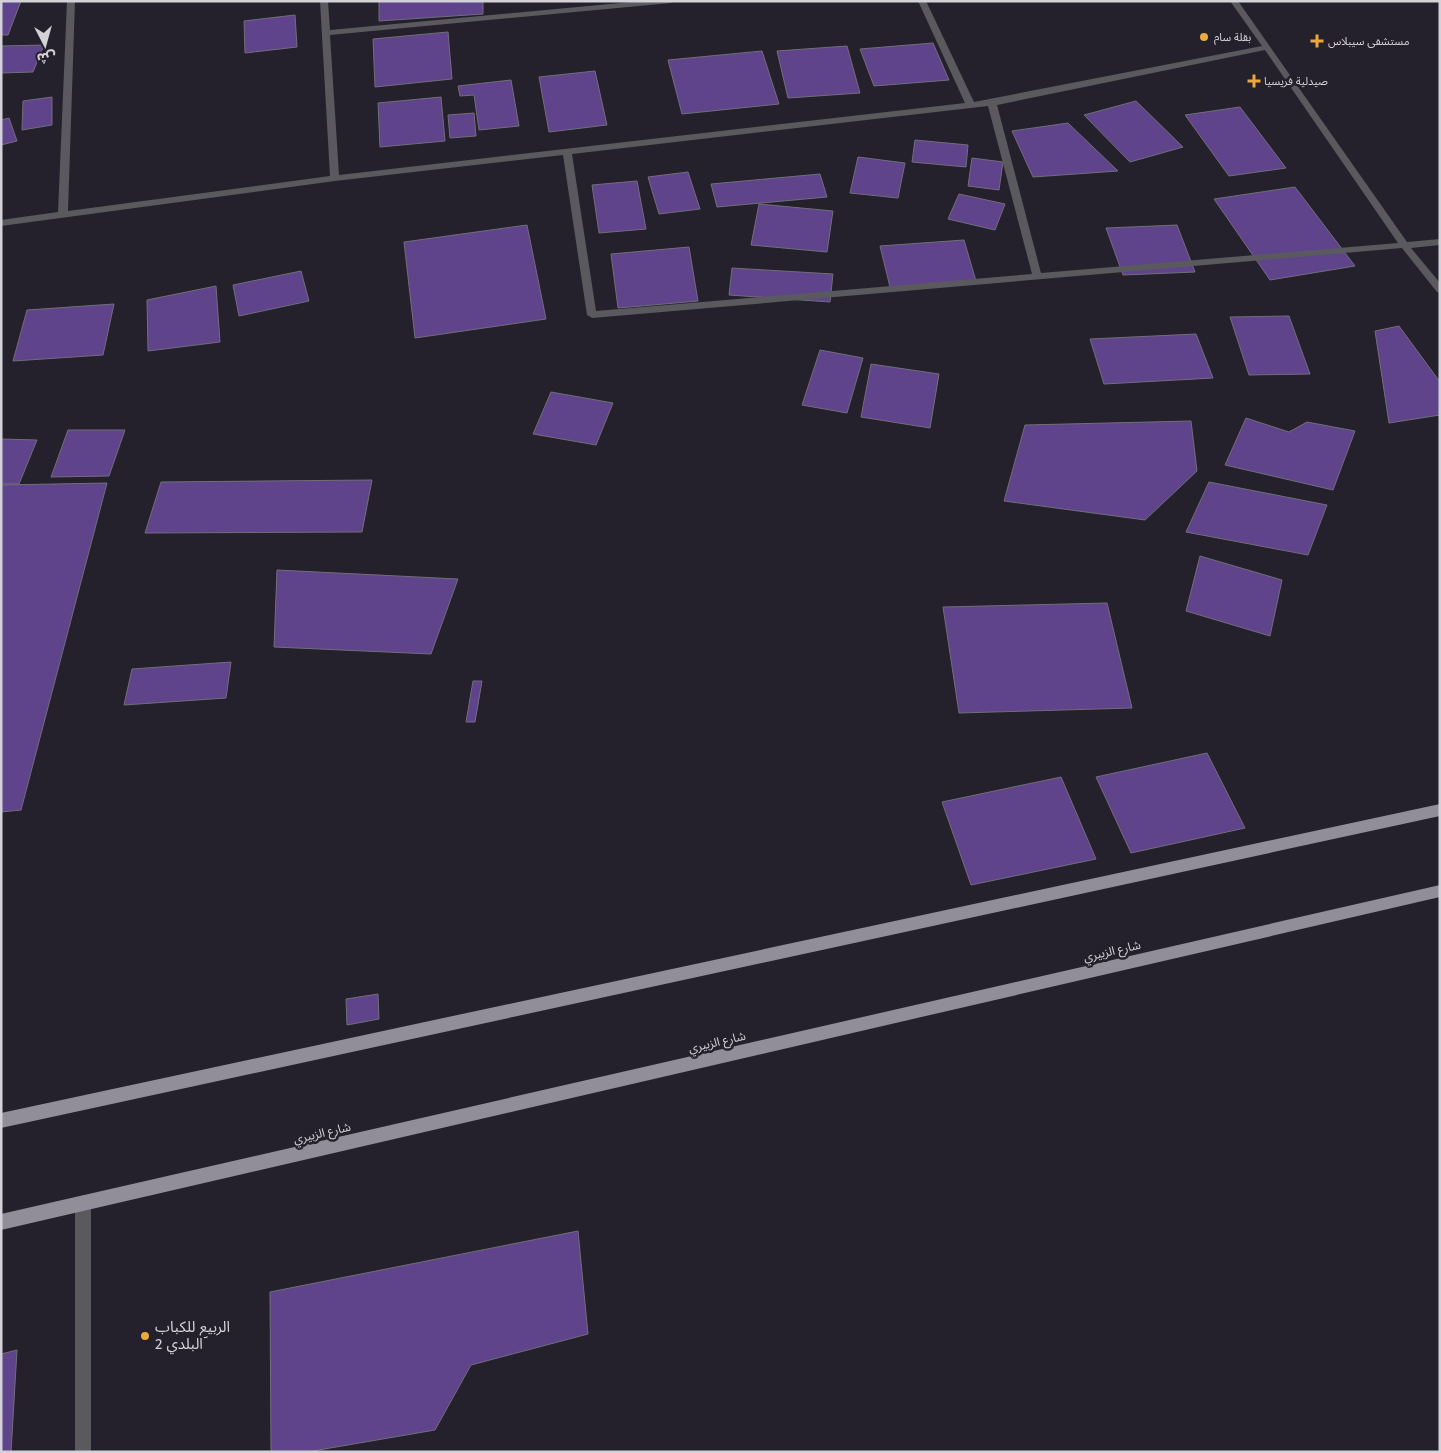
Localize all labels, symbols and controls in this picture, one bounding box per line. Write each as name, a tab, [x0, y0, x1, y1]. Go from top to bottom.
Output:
north arrow	[20, 20, 70, 70]
marker: بقلة سام	[1198, 31, 1210, 43]
place label: بقلة سام	[1214, 31, 1251, 45]
marker: مستشفى سيبلاس	[1310, 34, 1324, 48]
place label: مستشفى سيبلاس	[1328, 35, 1410, 48]
text: ش	[36, 48, 57, 67]
marker: صيدلية فريسيا	[1248, 75, 1260, 87]
place label: صيدلية فريسيا	[1264, 75, 1328, 88]
street label: شارع الزبيري	[1082, 938, 1143, 967]
street label: شارع الزبيري	[687, 1029, 748, 1058]
street label: شارع الزبيري	[292, 1120, 353, 1149]
place label: الربيع للكباب البلدي 2	[155, 1318, 230, 1355]
marker: الربيع للكباب البلدي 2	[139, 1330, 151, 1342]

